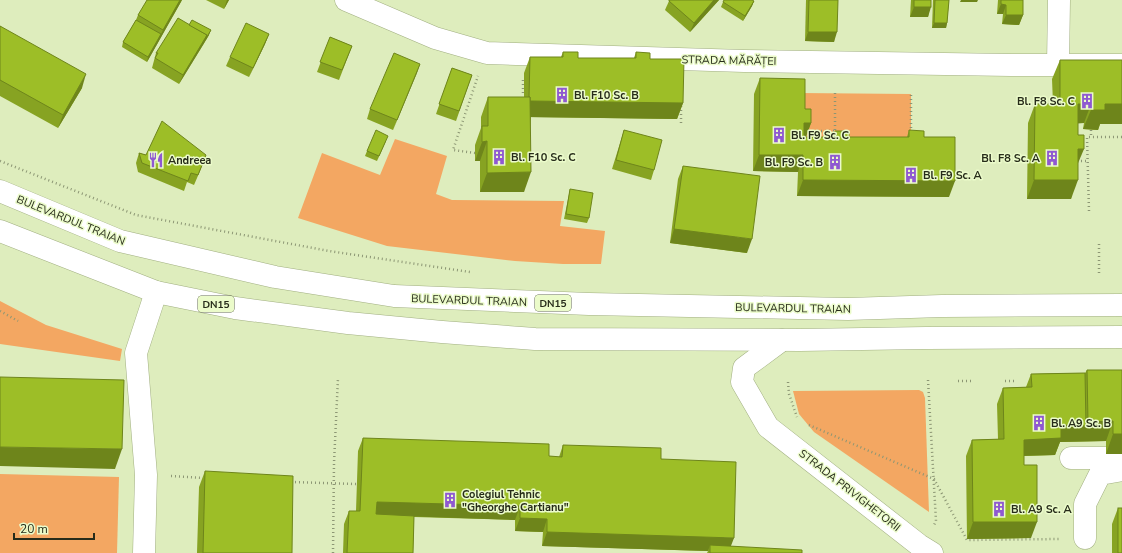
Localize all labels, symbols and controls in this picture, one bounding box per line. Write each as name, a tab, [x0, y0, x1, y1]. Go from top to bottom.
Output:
street label: STRADA MĂRĂȚEI	[681, 51, 777, 69]
building icon: Bl. F10 Sc. B	[553, 86, 571, 104]
place label: Bl. F10 Sc. B	[574, 88, 639, 103]
building icon: Bl. F8 Sc. C	[1078, 92, 1096, 110]
place label: Bl. F8 Sc. C	[1017, 94, 1076, 109]
building icon: Bl. F9 Sc. C	[770, 126, 788, 144]
place label: Bl. F9 Sc. C	[791, 128, 850, 143]
building icon: Bl. F10 Sc. C	[490, 148, 508, 166]
building icon: Bl. F8 Sc. A	[1043, 149, 1061, 167]
place label: Bl. F10 Sc. C	[511, 150, 576, 165]
restaurant icon: Andreea	[147, 151, 165, 169]
place label: Bl. F8 Sc. A	[981, 151, 1041, 166]
place label: Andreea	[168, 153, 211, 168]
building icon: Bl. F9 Sc. B	[826, 153, 844, 171]
place label: Bl. F9 Sc. B	[765, 155, 823, 170]
building icon: Bl. F9 Sc. A	[902, 166, 920, 184]
place label: Bl. F9 Sc. A	[923, 168, 983, 183]
street label: BULEVARDUL TRAIAN	[14, 192, 127, 249]
street label: BULEVARDUL TRAIAN	[411, 291, 527, 310]
road number: DN15	[535, 295, 571, 311]
road number: DN15	[198, 296, 234, 312]
street label: BULEVARDUL TRAIAN	[735, 300, 851, 317]
building icon: Bl. A9 Sc. B	[1030, 414, 1048, 432]
place label: Bl. A9 Sc. B	[1051, 416, 1111, 431]
street label: STRADA PRIVIGHETORII	[796, 446, 904, 535]
place label: Colegiul Tehnic "Gheorghe Cartianu"	[462, 487, 569, 515]
building icon: Colegiul Tehnic "Gheorghe Cartianu"	[441, 491, 459, 509]
building icon: Bl. A9 Sc. A	[990, 500, 1008, 518]
place label: Bl. A9 Sc. A	[1011, 502, 1073, 517]
scale bar	[14, 515, 94, 541]
text: 20 m	[20, 521, 48, 537]

